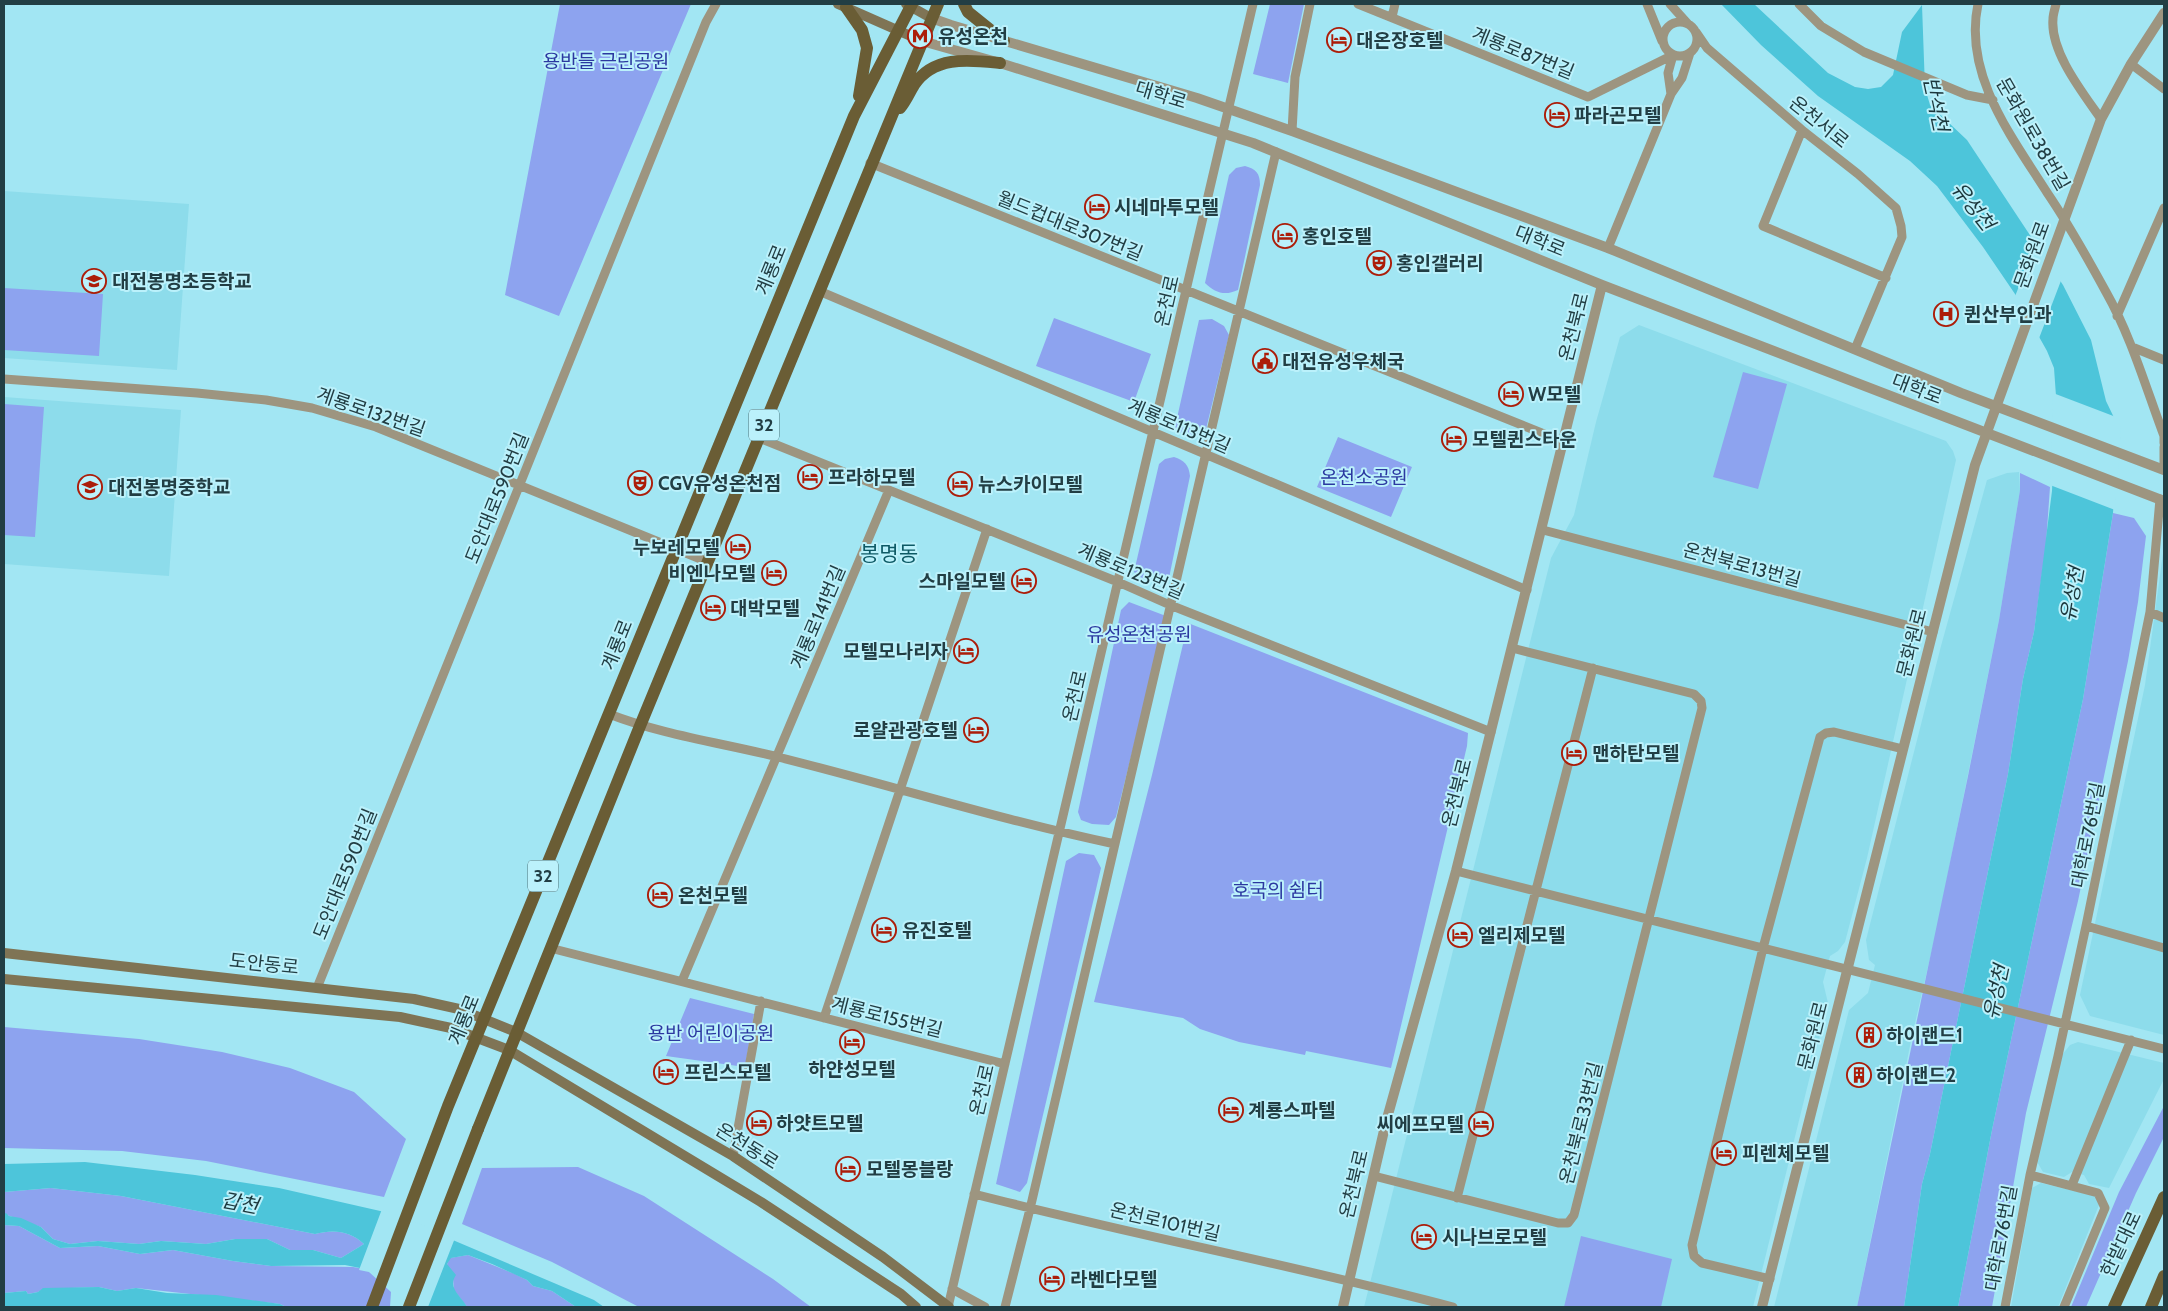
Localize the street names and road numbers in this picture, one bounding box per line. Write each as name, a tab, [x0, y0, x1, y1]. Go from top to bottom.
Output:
street label: 계룡로87번길	[1468, 22, 1578, 84]
street label: 문화원로38번길	[1991, 73, 2075, 195]
street label: 대학로	[1133, 76, 1189, 114]
street label: 온천서로	[1785, 91, 1853, 153]
street label: 월드컵대로307번길	[994, 186, 1146, 266]
street label: 문화원로	[2009, 218, 2055, 292]
street label: 대학로	[1511, 221, 1569, 261]
street label: 계룡로	[751, 241, 791, 299]
street label: 온천로	[1150, 273, 1184, 329]
street label: 온천북로	[1554, 290, 1594, 364]
street label: 대학로	[1888, 369, 1946, 409]
street label: 계룡로132번길	[313, 383, 429, 441]
street label: 계룡로113번길	[1124, 394, 1234, 458]
road number: 32	[749, 410, 779, 440]
street label: 도안대로590번길	[460, 429, 534, 567]
street label: 계룡로123번길	[1074, 538, 1188, 604]
street label: 온천북로13번길	[1680, 538, 1804, 592]
street label: 계룡로141번길	[786, 562, 850, 672]
street label: 문화원로	[1892, 606, 1932, 680]
street label: 계룡로	[597, 616, 637, 674]
street label: 온천로	[1058, 668, 1092, 724]
street label: 온천북로	[1437, 756, 1477, 830]
street label: 대학로76번길	[2066, 780, 2110, 890]
street label: 도안대로590번길	[308, 805, 382, 943]
road number: 32	[528, 860, 558, 891]
street label: 도안동로	[228, 949, 300, 979]
street label: 계룡로	[444, 991, 484, 1049]
street label: 계룡로155번길	[829, 992, 945, 1042]
street label: 문화원로	[1793, 999, 1833, 1073]
street label: 온천북로33번길	[1555, 1059, 1607, 1187]
street label: 온천로	[965, 1062, 999, 1118]
street label: 온천동로	[711, 1118, 783, 1174]
street label: 온천북로	[1335, 1147, 1373, 1221]
street label: 대학로76번길	[1980, 1183, 2022, 1293]
street label: 온천로101번길	[1107, 1198, 1223, 1246]
street label: 한밭대로	[2096, 1207, 2146, 1281]

